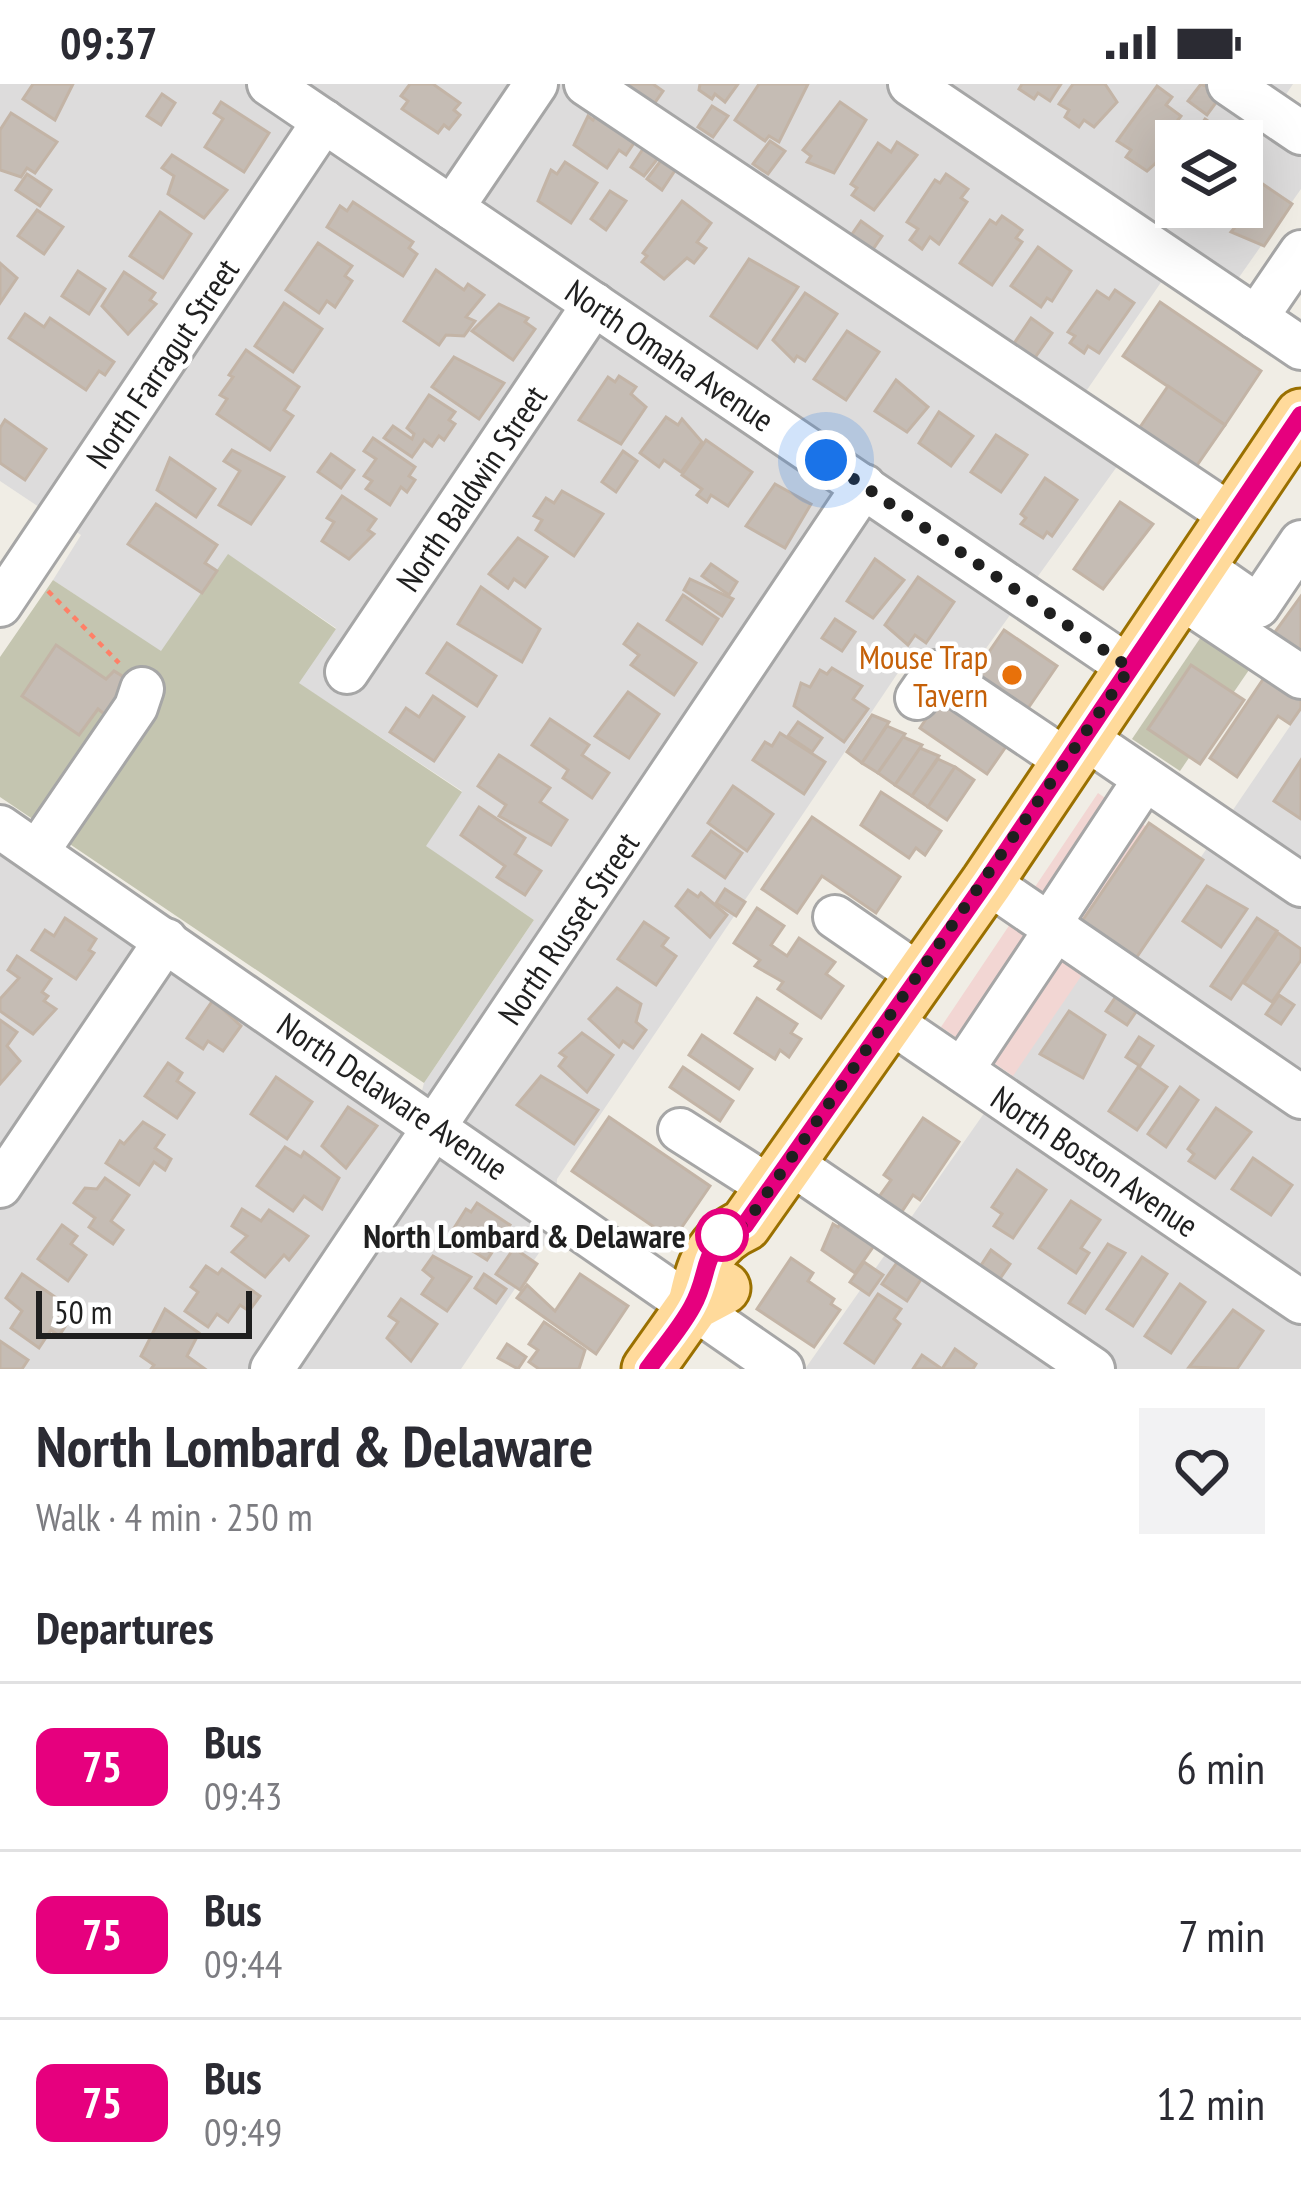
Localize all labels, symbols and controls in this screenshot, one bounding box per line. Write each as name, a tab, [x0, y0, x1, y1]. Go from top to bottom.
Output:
text: 09:37	[60, 13, 157, 71]
map controls	[1155, 120, 1263, 228]
button: layers	[1155, 120, 1263, 228]
street label: North Farragut Street	[76, 250, 248, 476]
street label: North Omaha Avenue	[557, 269, 783, 441]
street label: North Baldwin Street	[386, 377, 556, 599]
your location	[796, 430, 856, 490]
place label: Mouse Trap Tavern	[859, 635, 988, 716]
marker: Mouse Trap Tavern	[999, 662, 1025, 688]
street label: North Russet Street	[488, 824, 648, 1032]
street label: North Delaware Avenue	[269, 1003, 517, 1189]
street label: North Boston Avenue	[983, 1076, 1207, 1246]
marker: North Lombard & Delaware	[697, 1210, 747, 1260]
place label: North Lombard & Delaware	[363, 1214, 686, 1257]
scale bar	[36, 1285, 252, 1338]
text: 50 m	[54, 1290, 112, 1333]
button: heart	[1139, 1408, 1265, 1534]
text: North Lombard & Delaware	[36, 1409, 593, 1483]
text: Walk · 4 min · 250 m	[36, 1491, 313, 1542]
text: Departures	[36, 1598, 214, 1656]
text: Bus	[204, 1712, 262, 1770]
text: 6 min	[1176, 1738, 1265, 1796]
text: 75	[82, 1739, 122, 1794]
text: 09:43	[204, 1770, 282, 1821]
text: Bus	[204, 1880, 262, 1938]
text: 7 min	[1178, 1906, 1265, 1964]
text: 75	[82, 1907, 122, 1962]
text: 09:44	[204, 1938, 282, 1989]
text: Bus	[204, 2048, 262, 2106]
text: 12 min	[1156, 2074, 1265, 2132]
text: 75	[82, 2075, 122, 2130]
text: 09:49	[204, 2106, 282, 2157]

